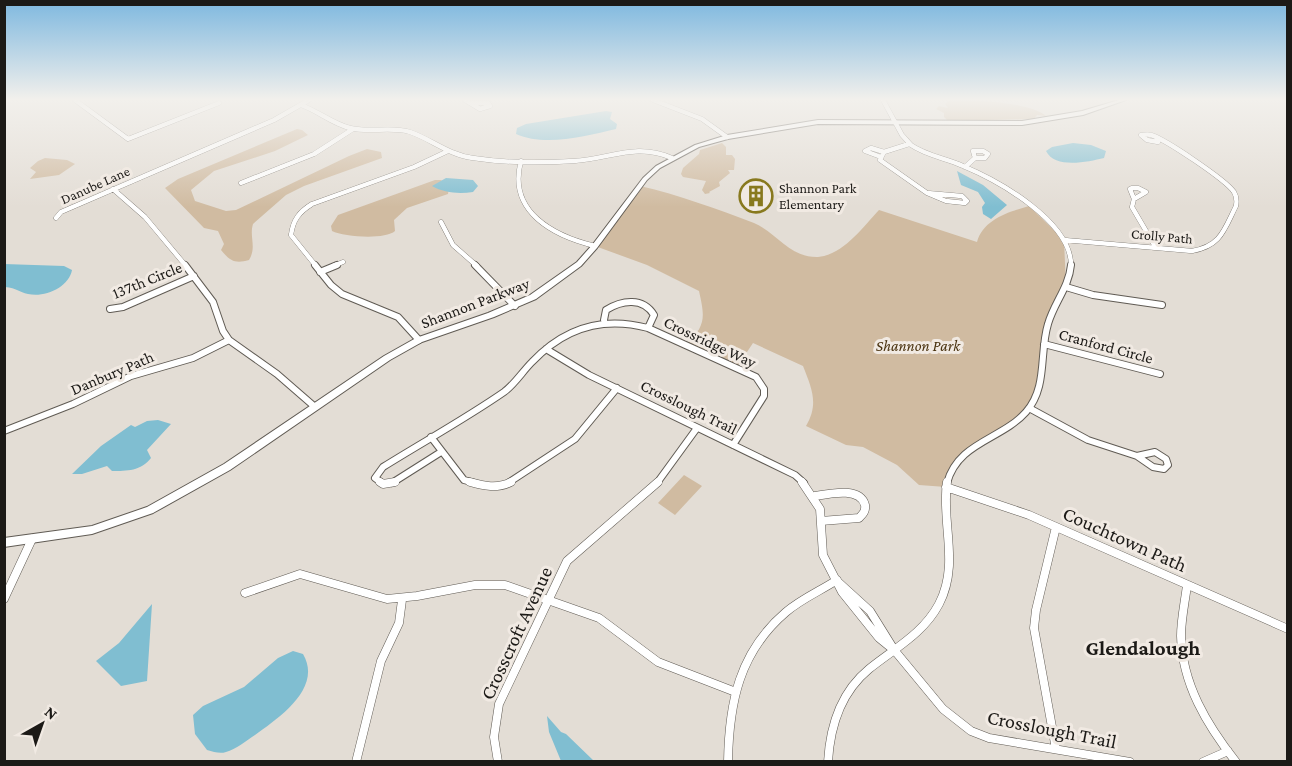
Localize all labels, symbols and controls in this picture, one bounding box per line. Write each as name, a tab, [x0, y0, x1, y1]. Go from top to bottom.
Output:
street label: Danube Lane	[58, 163, 132, 207]
building icon: Shannon Park Elementary	[738, 178, 774, 214]
place label: Shannon Park Elementary	[779, 180, 857, 212]
street label: Crolly Path	[1131, 225, 1194, 247]
street label: 137th Circle	[110, 258, 184, 302]
street label: Shannon Parkway	[418, 274, 533, 332]
street label: Crossridge Way	[661, 313, 759, 372]
street label: Cranford Circle	[1057, 325, 1155, 367]
park label: Shannon Park	[876, 337, 961, 354]
street label: Danbury Path	[68, 348, 157, 399]
street label: Crosslough Trail	[638, 376, 740, 439]
street label: Couchtown Path	[1060, 502, 1191, 576]
street label: Crosscroft Avenue	[476, 563, 557, 703]
district label: Glendalough	[1086, 636, 1200, 660]
north arrow	[12, 694, 72, 754]
text: N	[42, 703, 61, 723]
street label: Crosslough Trail	[985, 706, 1119, 753]

